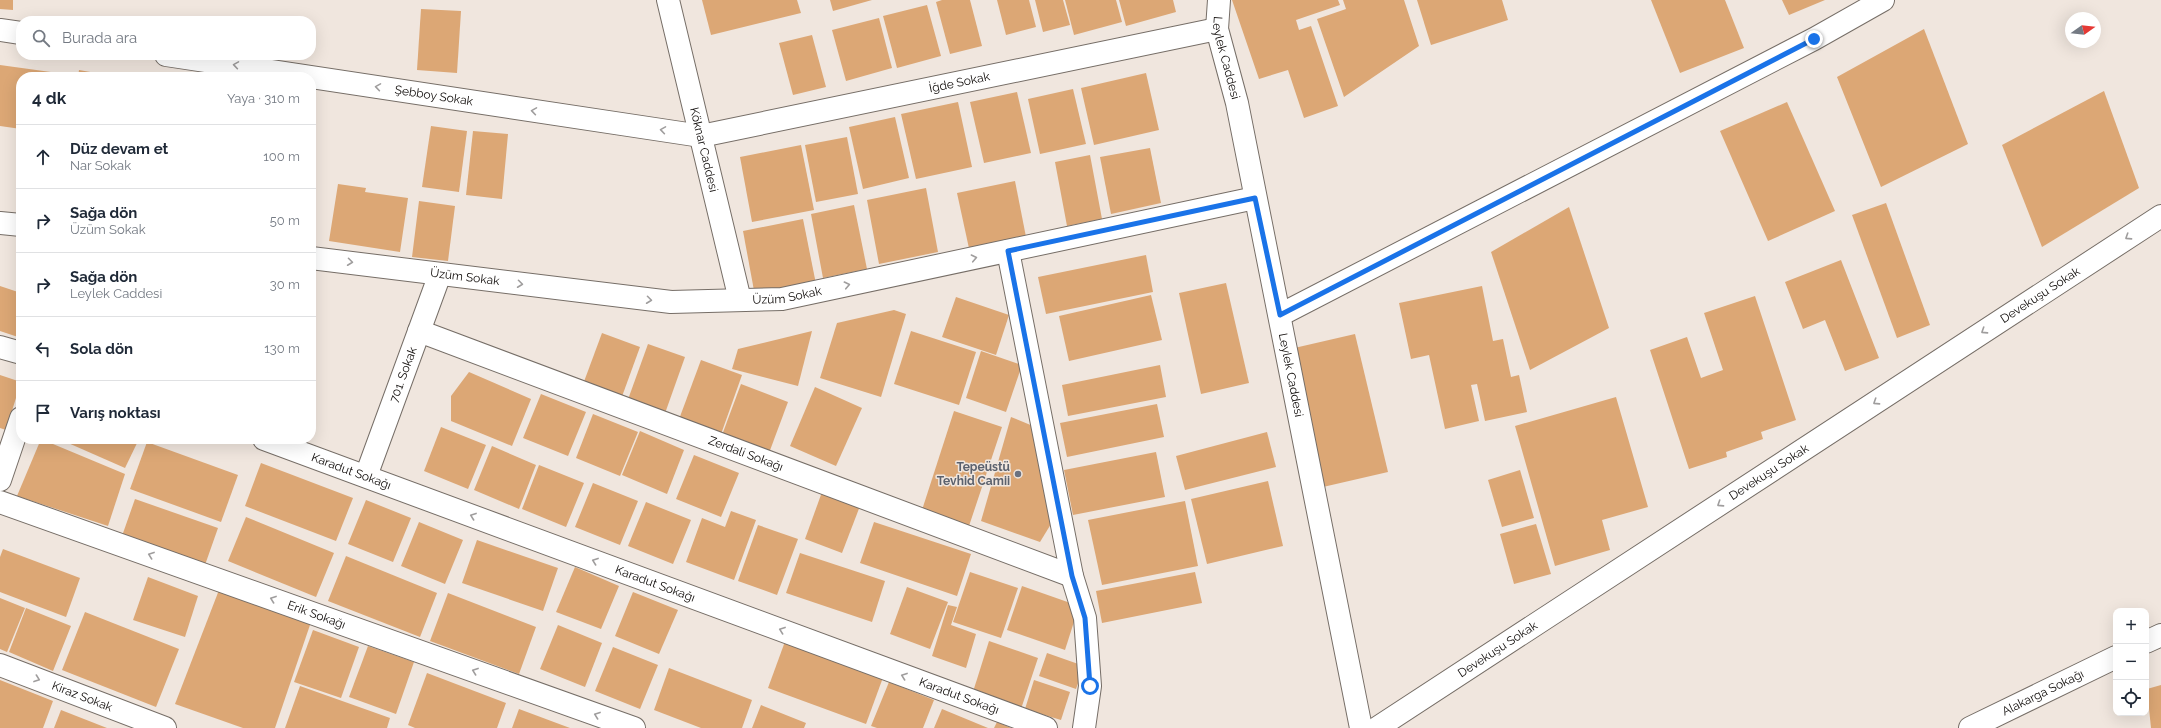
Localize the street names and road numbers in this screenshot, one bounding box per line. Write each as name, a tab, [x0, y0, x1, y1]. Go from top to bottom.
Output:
street label: Leylek Caddesi	[1210, 16, 1243, 101]
street label: İğde Sokak	[928, 69, 992, 96]
street label: Şebboy Sokak	[394, 83, 475, 108]
street label: Köknar Caddesi	[687, 106, 721, 193]
street label: Devekuşu Sokak	[1998, 264, 2083, 326]
street label: Üzüm Sokak	[429, 266, 501, 288]
street label: Üzüm Sokak	[752, 284, 823, 307]
street label: Leylek Caddesi	[1276, 332, 1306, 418]
street label: 701. Sokak	[387, 344, 420, 404]
street label: Zerdali Sokağı	[706, 433, 785, 474]
street label: Devekuşu Sokak	[1727, 441, 1812, 503]
street label: Karadut Sokağı	[309, 450, 393, 492]
street label: Karadut Sokağı	[613, 562, 697, 605]
street label: Erik Sokağı	[285, 598, 348, 632]
street label: Devekuşu Sokak	[1455, 618, 1540, 680]
street label: Alakarga Sokağı	[2000, 667, 2086, 718]
street label: Karadut Sokağı	[917, 675, 1001, 717]
street label: Kiraz Sokak	[50, 678, 115, 715]

